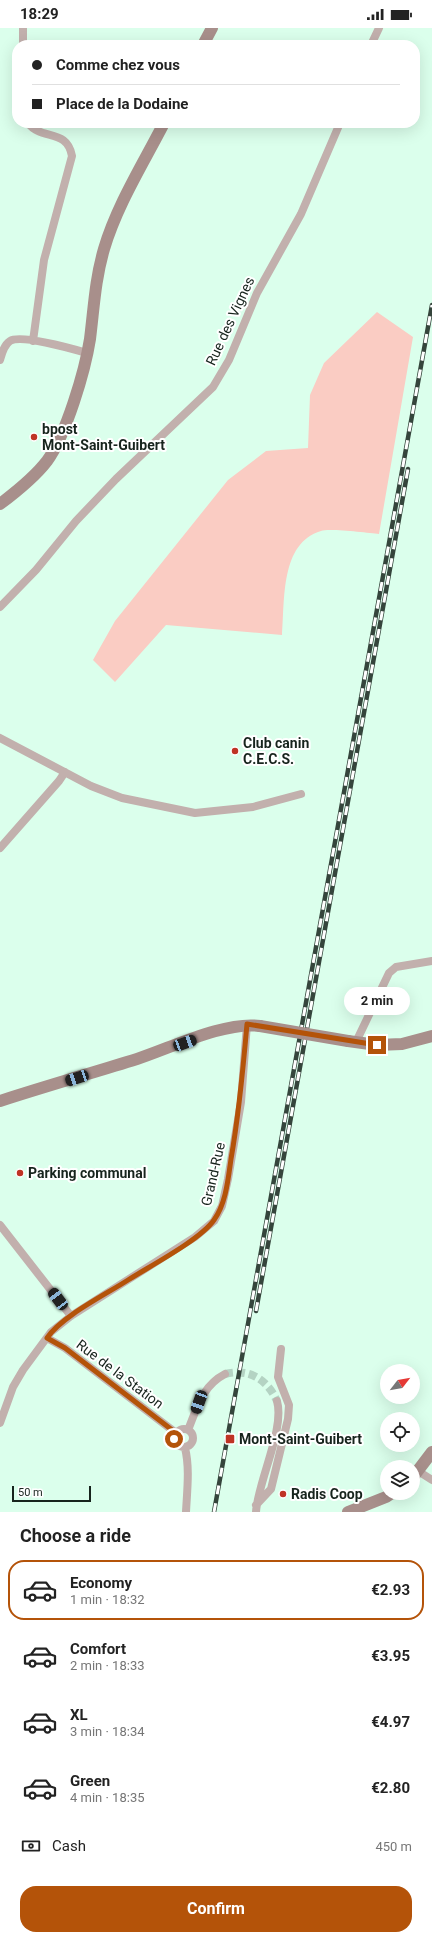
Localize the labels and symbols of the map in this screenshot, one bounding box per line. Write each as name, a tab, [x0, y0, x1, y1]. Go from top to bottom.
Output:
street label: Rue des Vignes	[203, 274, 257, 368]
place label: bpost Mont-Saint-Guibert	[42, 421, 165, 453]
marker: bpost Mont-Saint-Guibert	[29, 432, 39, 442]
place label: Club canin C.E.C.S.	[243, 735, 309, 767]
marker: Club canin C.E.C.S.	[230, 746, 240, 756]
callout: 2 min	[344, 987, 410, 1015]
car	[172, 1033, 198, 1053]
route end	[368, 1036, 386, 1054]
car	[64, 1069, 90, 1087]
street label: Grand-Rue	[198, 1141, 228, 1207]
place label: Parking communal	[28, 1165, 146, 1181]
marker: Parking communal	[15, 1168, 25, 1178]
car	[46, 1286, 70, 1312]
street label: Rue de la Station	[73, 1336, 167, 1412]
north arrow	[380, 1364, 420, 1404]
car	[189, 1389, 209, 1415]
route start	[165, 1430, 183, 1448]
place label: Mont-Saint-Guibert	[239, 1431, 362, 1447]
marker: Mont-Saint-Guibert	[224, 1433, 236, 1445]
scale bar	[12, 1484, 91, 1503]
place label: Radis Coop	[291, 1486, 363, 1502]
marker: Radis Coop	[278, 1489, 288, 1499]

